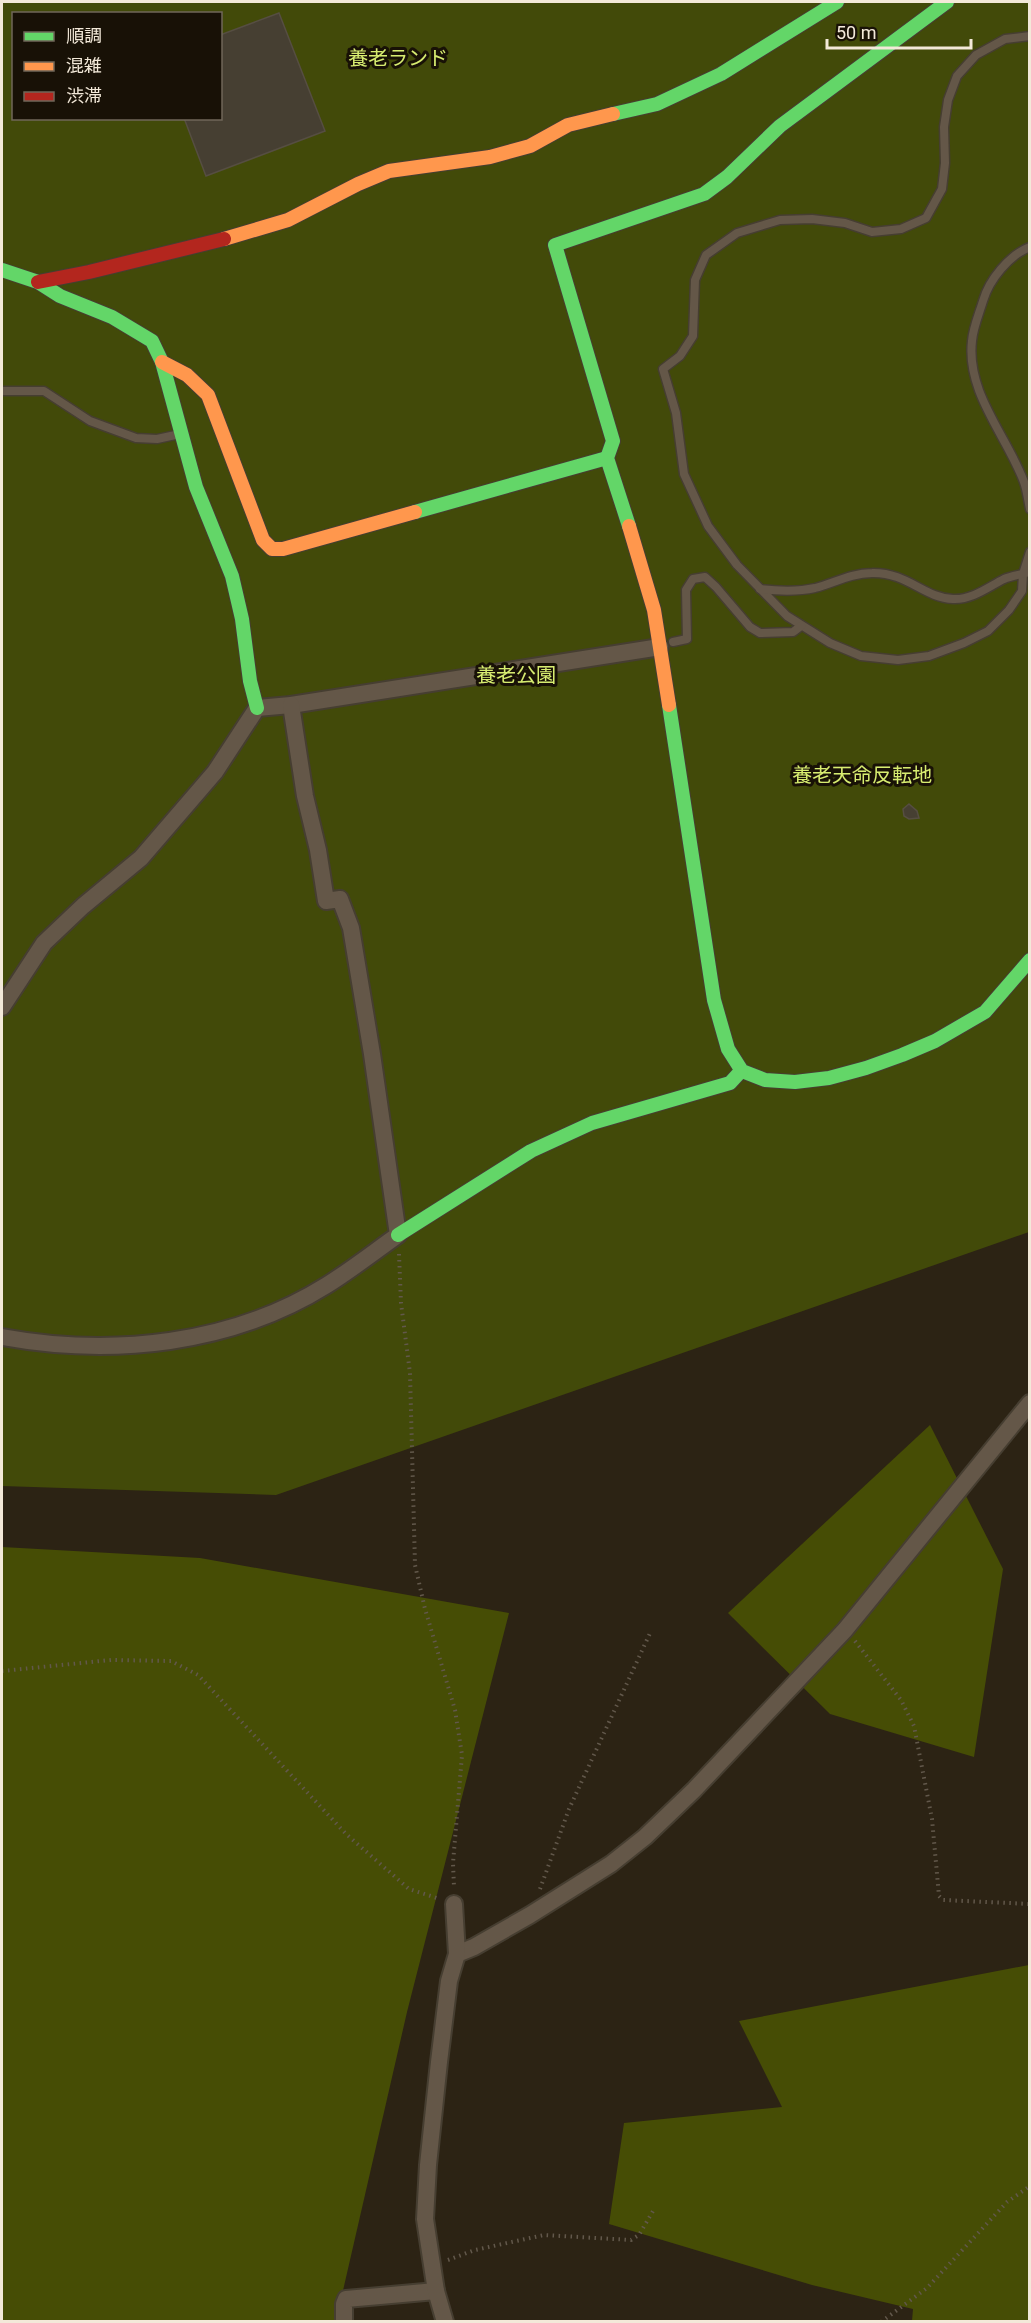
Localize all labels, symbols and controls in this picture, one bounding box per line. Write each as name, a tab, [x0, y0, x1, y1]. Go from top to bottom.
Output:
legend	[12, 12, 222, 120]
scale bar	[827, 12, 971, 50]
text: 50 m	[836, 22, 876, 43]
text: 順調	[66, 25, 102, 46]
park label: 養老ランド	[348, 46, 448, 70]
text: 混雑	[66, 55, 102, 76]
text: 渋滞	[66, 85, 102, 106]
park label: 養老公園	[476, 663, 556, 687]
park label: 養老天命反転地	[792, 763, 932, 787]

